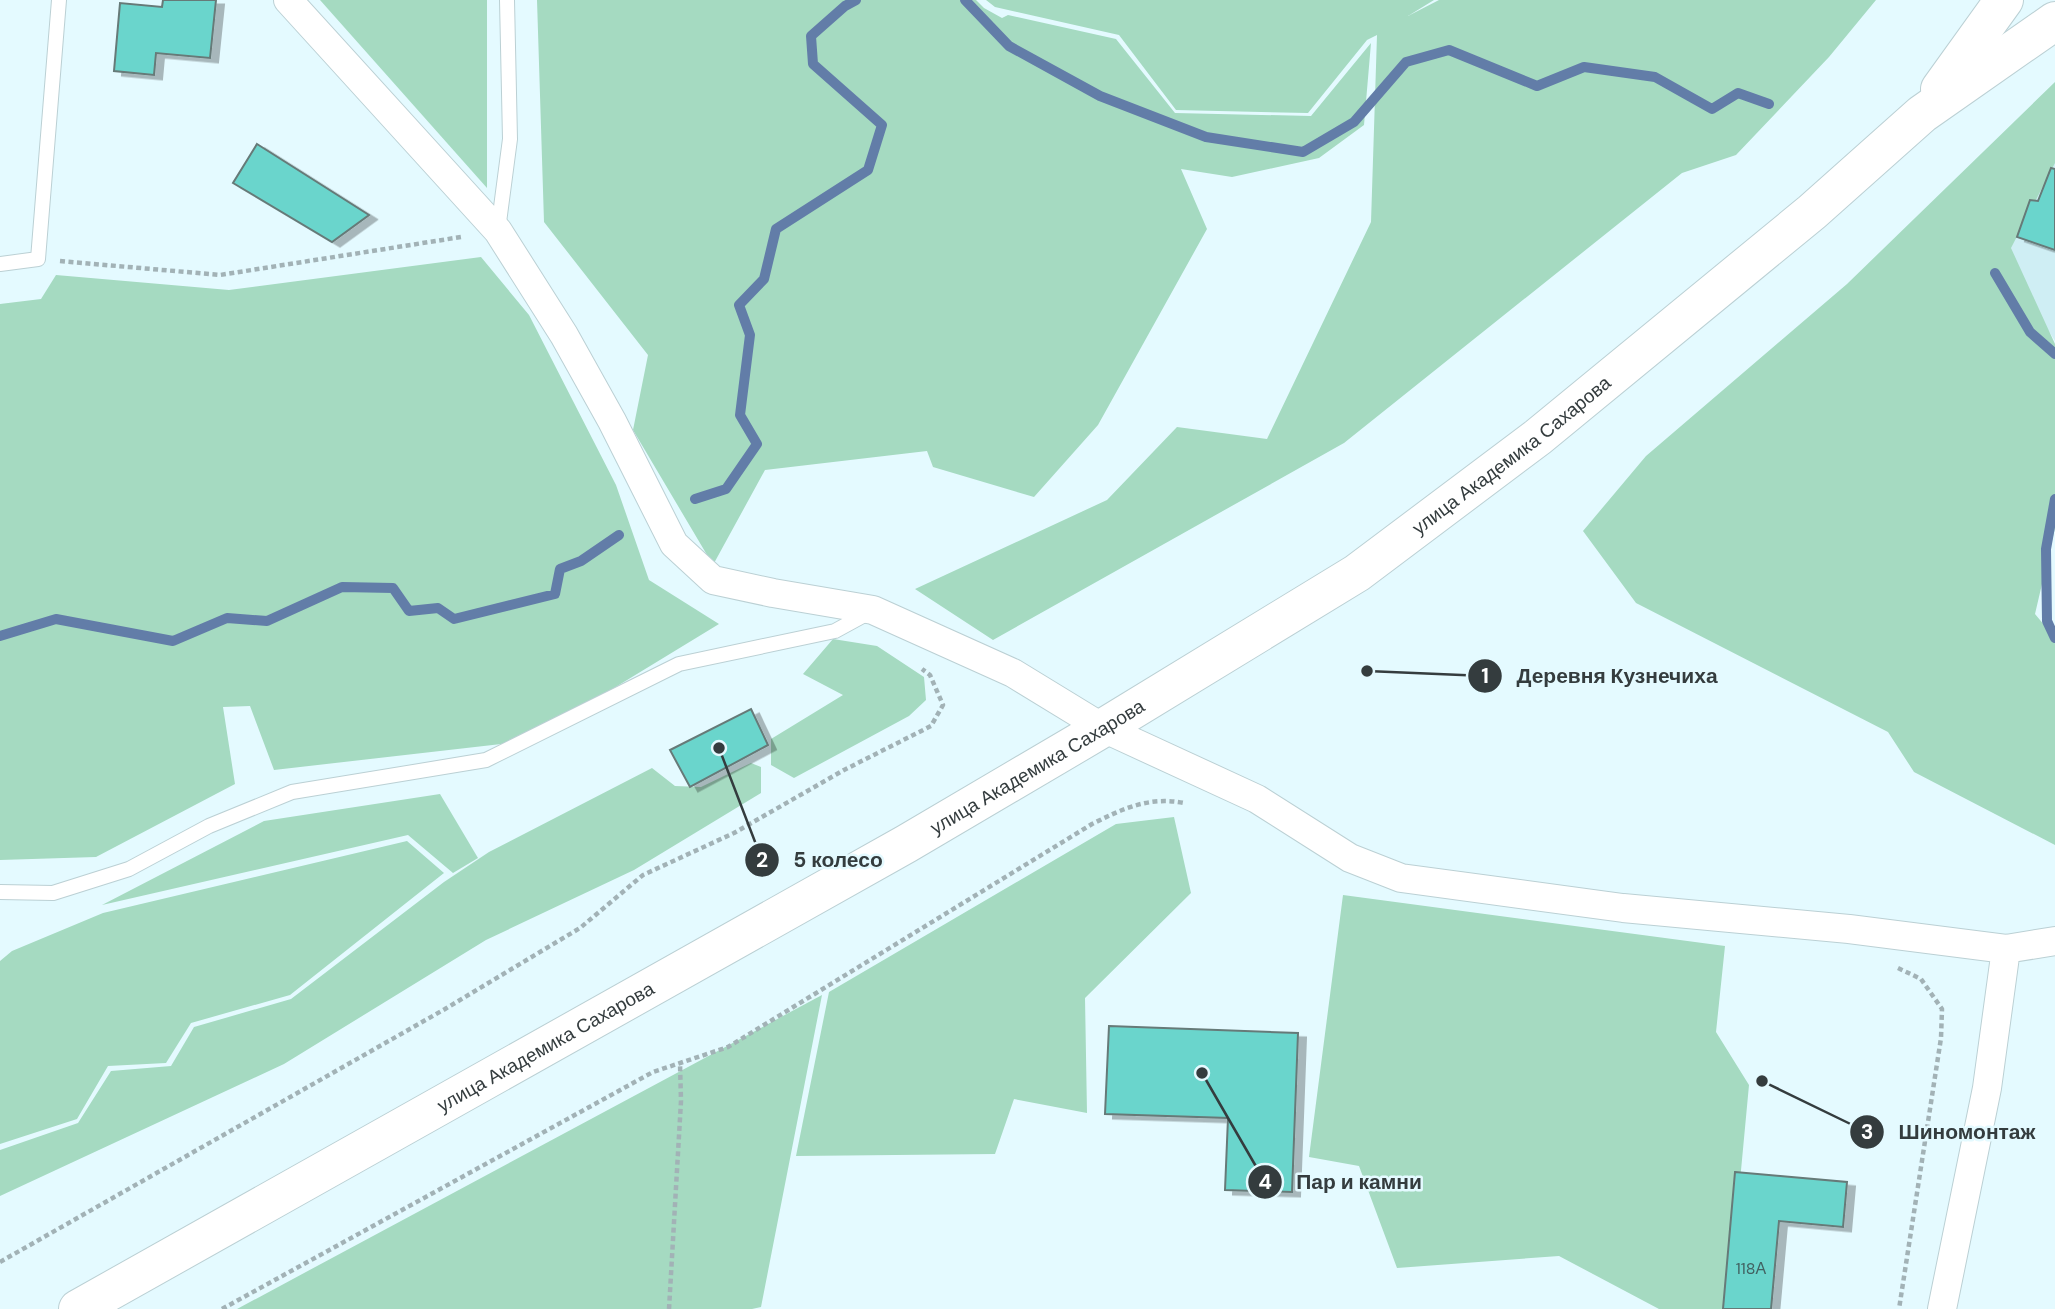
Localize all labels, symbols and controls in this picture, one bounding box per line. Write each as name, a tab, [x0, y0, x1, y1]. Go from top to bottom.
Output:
street label: улица Академика Сахарова	[1407, 370, 1616, 540]
callout: Деревня Кузнечиха	[1467, 655, 1732, 697]
text: 1	[1481, 662, 1489, 690]
text: Деревня Кузнечиха	[1516, 662, 1718, 690]
street label: улица Академика Сахарова	[925, 693, 1149, 840]
callout: 5 колесо	[744, 839, 897, 881]
text: 2	[756, 846, 768, 874]
text: 5 колесо	[793, 846, 883, 874]
street label: улица Академика Сахарова	[432, 975, 659, 1117]
callout: Шиномонтаж	[1850, 1111, 2050, 1153]
text: 3	[1861, 1118, 1873, 1146]
text: Шиномонтаж	[1899, 1118, 2037, 1146]
callout: Пар и камни	[1247, 1161, 1436, 1203]
text: 4	[1258, 1168, 1272, 1196]
text: Пар и камни	[1296, 1168, 1422, 1196]
house number: 118А	[1736, 1258, 1767, 1279]

